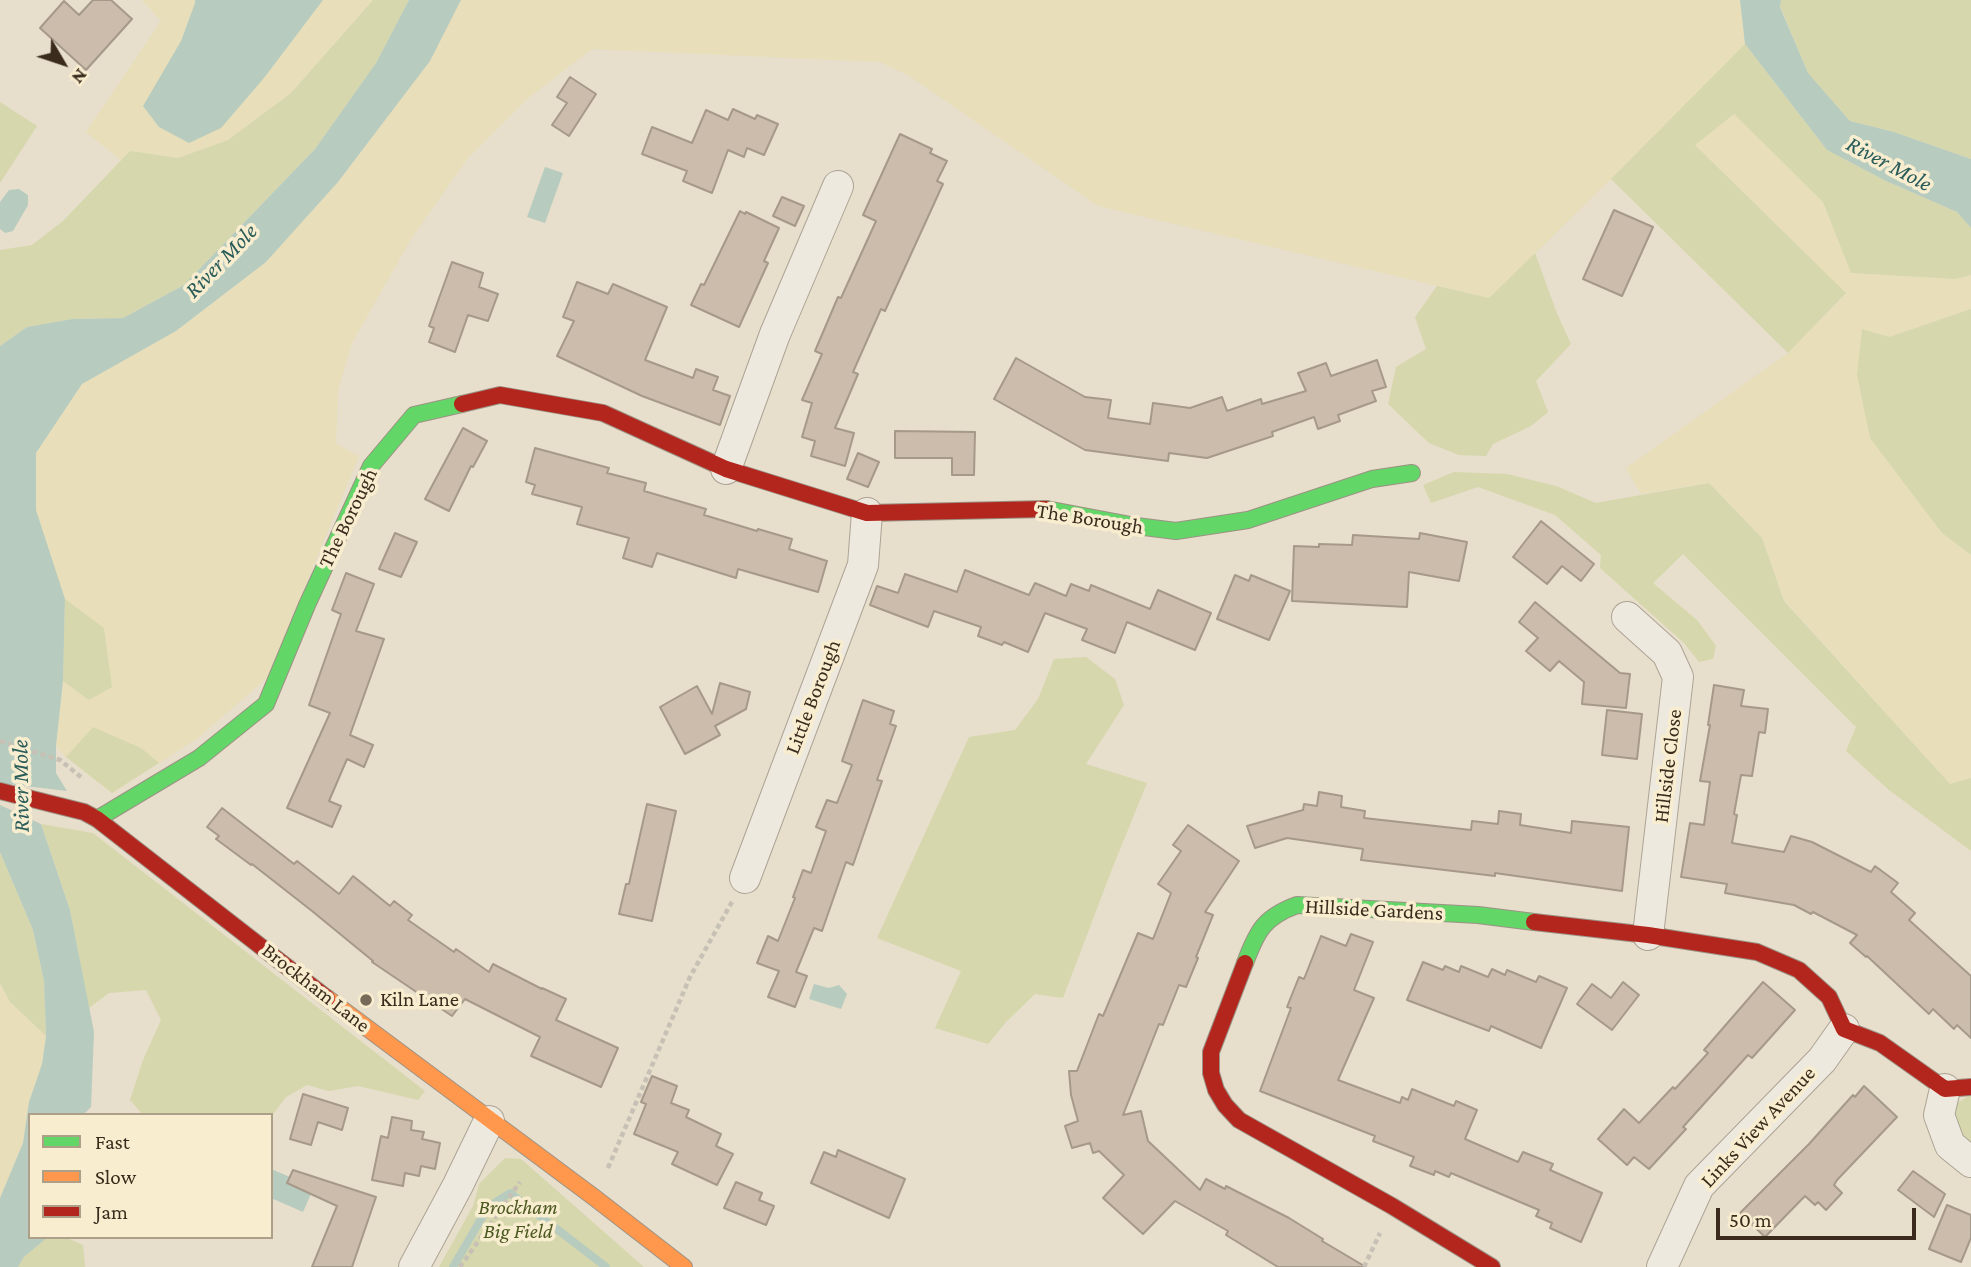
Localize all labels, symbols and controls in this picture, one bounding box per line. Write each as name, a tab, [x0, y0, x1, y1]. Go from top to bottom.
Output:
north arrow	[28, 28, 98, 98]
text: N	[67, 65, 92, 88]
water label: River Mole	[1842, 130, 1936, 198]
water label: River Mole	[179, 218, 263, 304]
street label: The Borough	[313, 464, 383, 572]
street label: The Borough	[1035, 498, 1145, 540]
street label: Little Borough	[780, 636, 846, 758]
street label: Hillside Close	[1649, 708, 1687, 824]
water label: River Mole	[6, 739, 36, 833]
street label: Hillside Gardens	[1304, 894, 1444, 926]
street label: Brockham Lane	[257, 938, 375, 1038]
place label: Kiln Lane	[380, 987, 459, 1013]
marker: Kiln Lane	[358, 992, 374, 1008]
street label: Links View Avenue	[1695, 1061, 1821, 1193]
legend	[28, 1113, 273, 1239]
text: Fast	[95, 1130, 130, 1154]
text: Slow	[95, 1165, 136, 1189]
scale bar	[1719, 1194, 1918, 1238]
park label: Brockham Big Field	[478, 1195, 558, 1245]
text: Jam	[95, 1200, 128, 1224]
text: 50 m	[1729, 1208, 1772, 1232]

